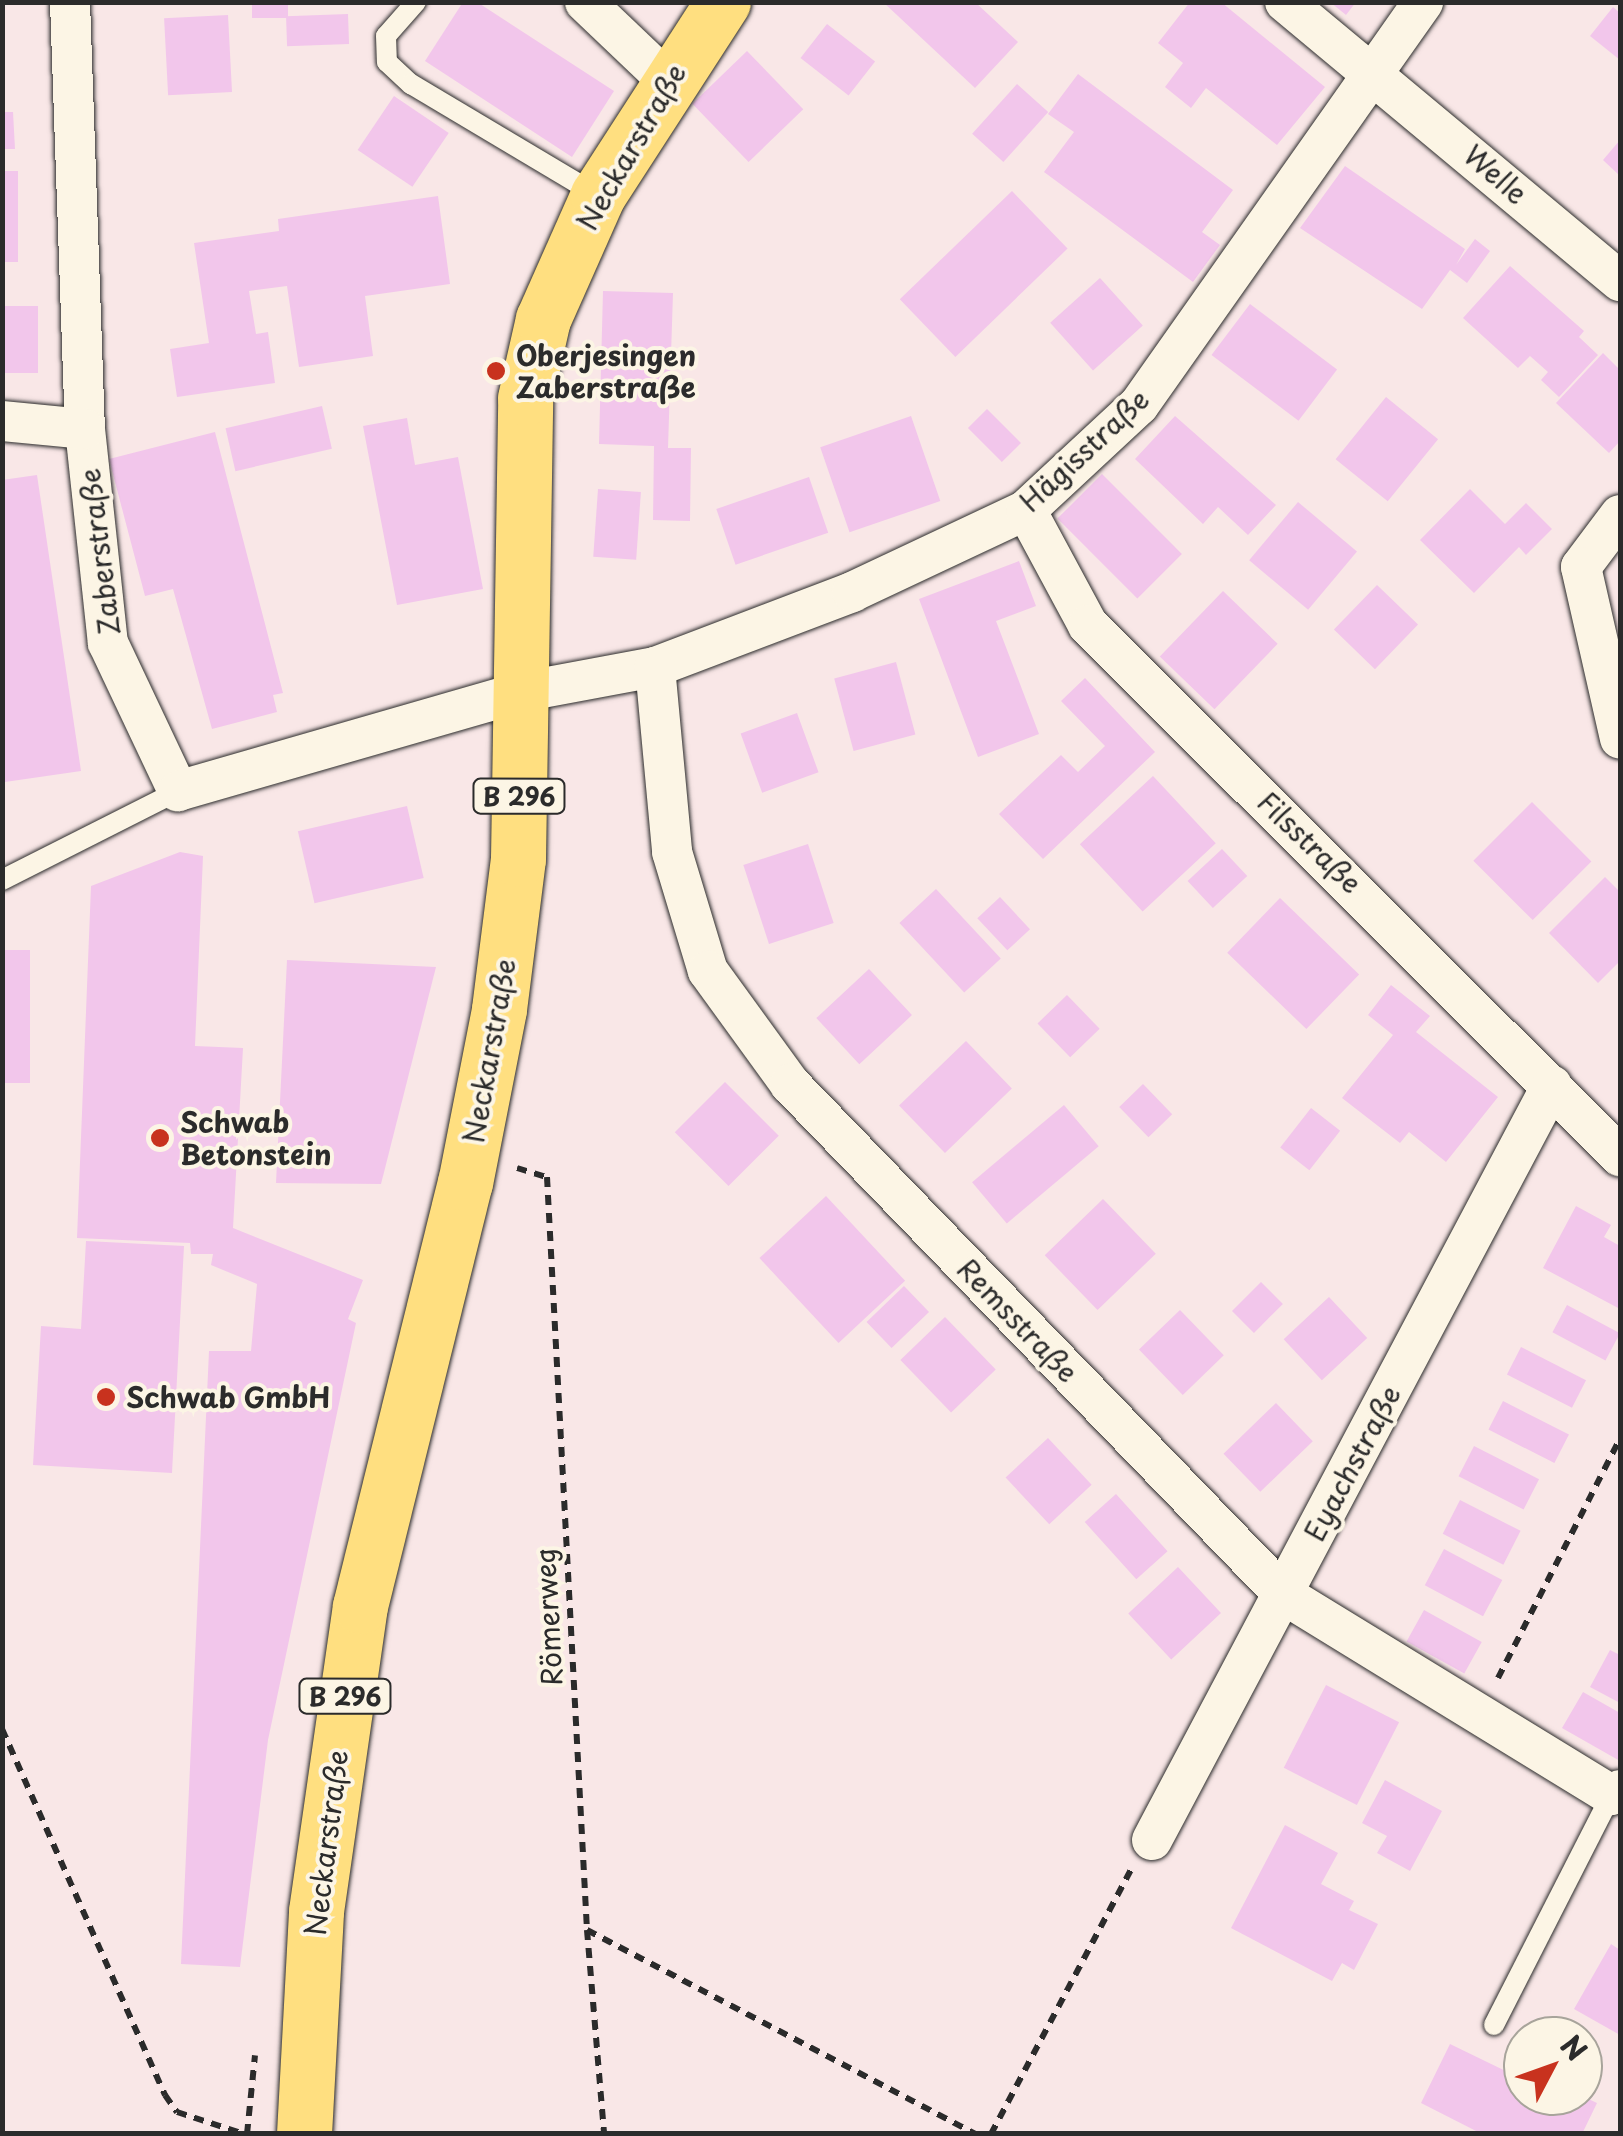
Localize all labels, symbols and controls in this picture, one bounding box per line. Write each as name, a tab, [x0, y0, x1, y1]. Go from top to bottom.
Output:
street label: Neckarstraße	[570, 58, 692, 236]
street label: Welle	[1458, 138, 1534, 210]
place label: Oberjesingen Zaberstraße	[516, 338, 696, 404]
marker: Oberjesingen Zaberstraße	[485, 360, 507, 382]
street label: Hägisstraße	[1013, 382, 1155, 518]
street label: Zaberstraße	[72, 467, 126, 637]
road number: B 296	[472, 776, 566, 816]
street label: Filsstraße	[1251, 784, 1369, 900]
street label: Neckarstraße	[456, 956, 522, 1146]
place label: Schwab Betonstein	[180, 1105, 331, 1171]
marker: Schwab Betonstein	[149, 1127, 171, 1149]
street label: Remsstraße	[951, 1251, 1085, 1389]
place label: Schwab GmbH	[126, 1380, 331, 1414]
street label: Eyachstraße	[1297, 1380, 1407, 1546]
marker: Schwab GmbH	[95, 1386, 117, 1408]
street label: Römerweg	[528, 1547, 568, 1687]
road number: B 296	[298, 1676, 392, 1716]
street label: Neckarstraße	[298, 1748, 354, 1938]
north arrow	[1503, 2016, 1603, 2116]
text: N	[1551, 2025, 1598, 2070]

